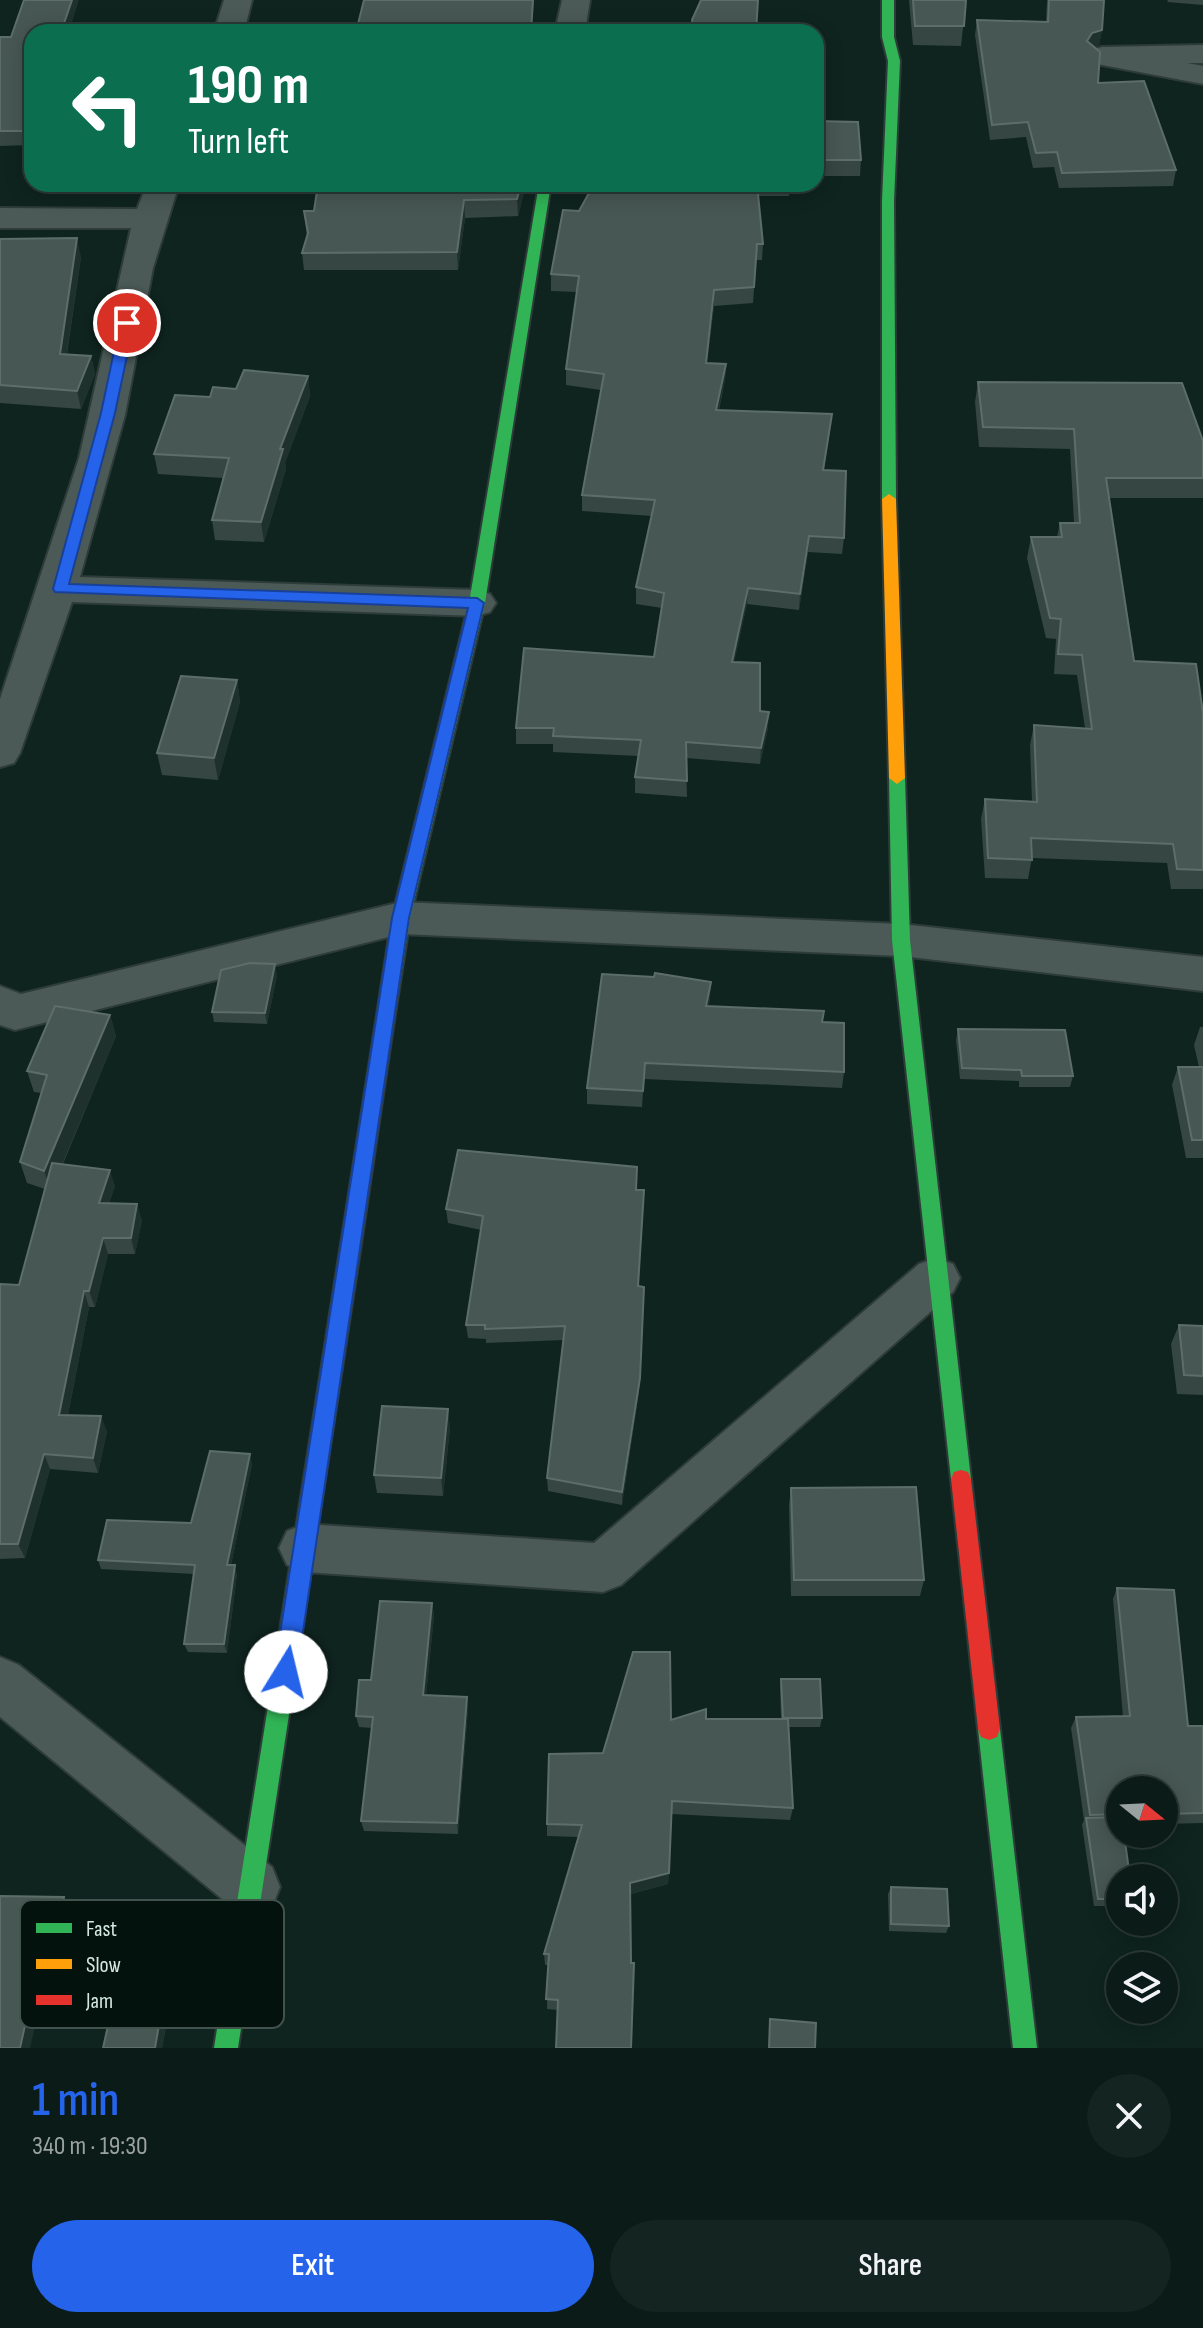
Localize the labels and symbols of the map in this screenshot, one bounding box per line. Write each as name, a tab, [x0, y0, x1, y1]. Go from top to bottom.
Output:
pin	[93, 289, 161, 357]
position arrow	[244, 1630, 328, 1714]
north arrow	[1106, 1776, 1178, 1848]
legend	[20, 1900, 284, 2028]
text: Fast	[86, 1916, 117, 1943]
text: Slow	[86, 1952, 121, 1979]
text: Jam	[85, 1988, 113, 2015]

